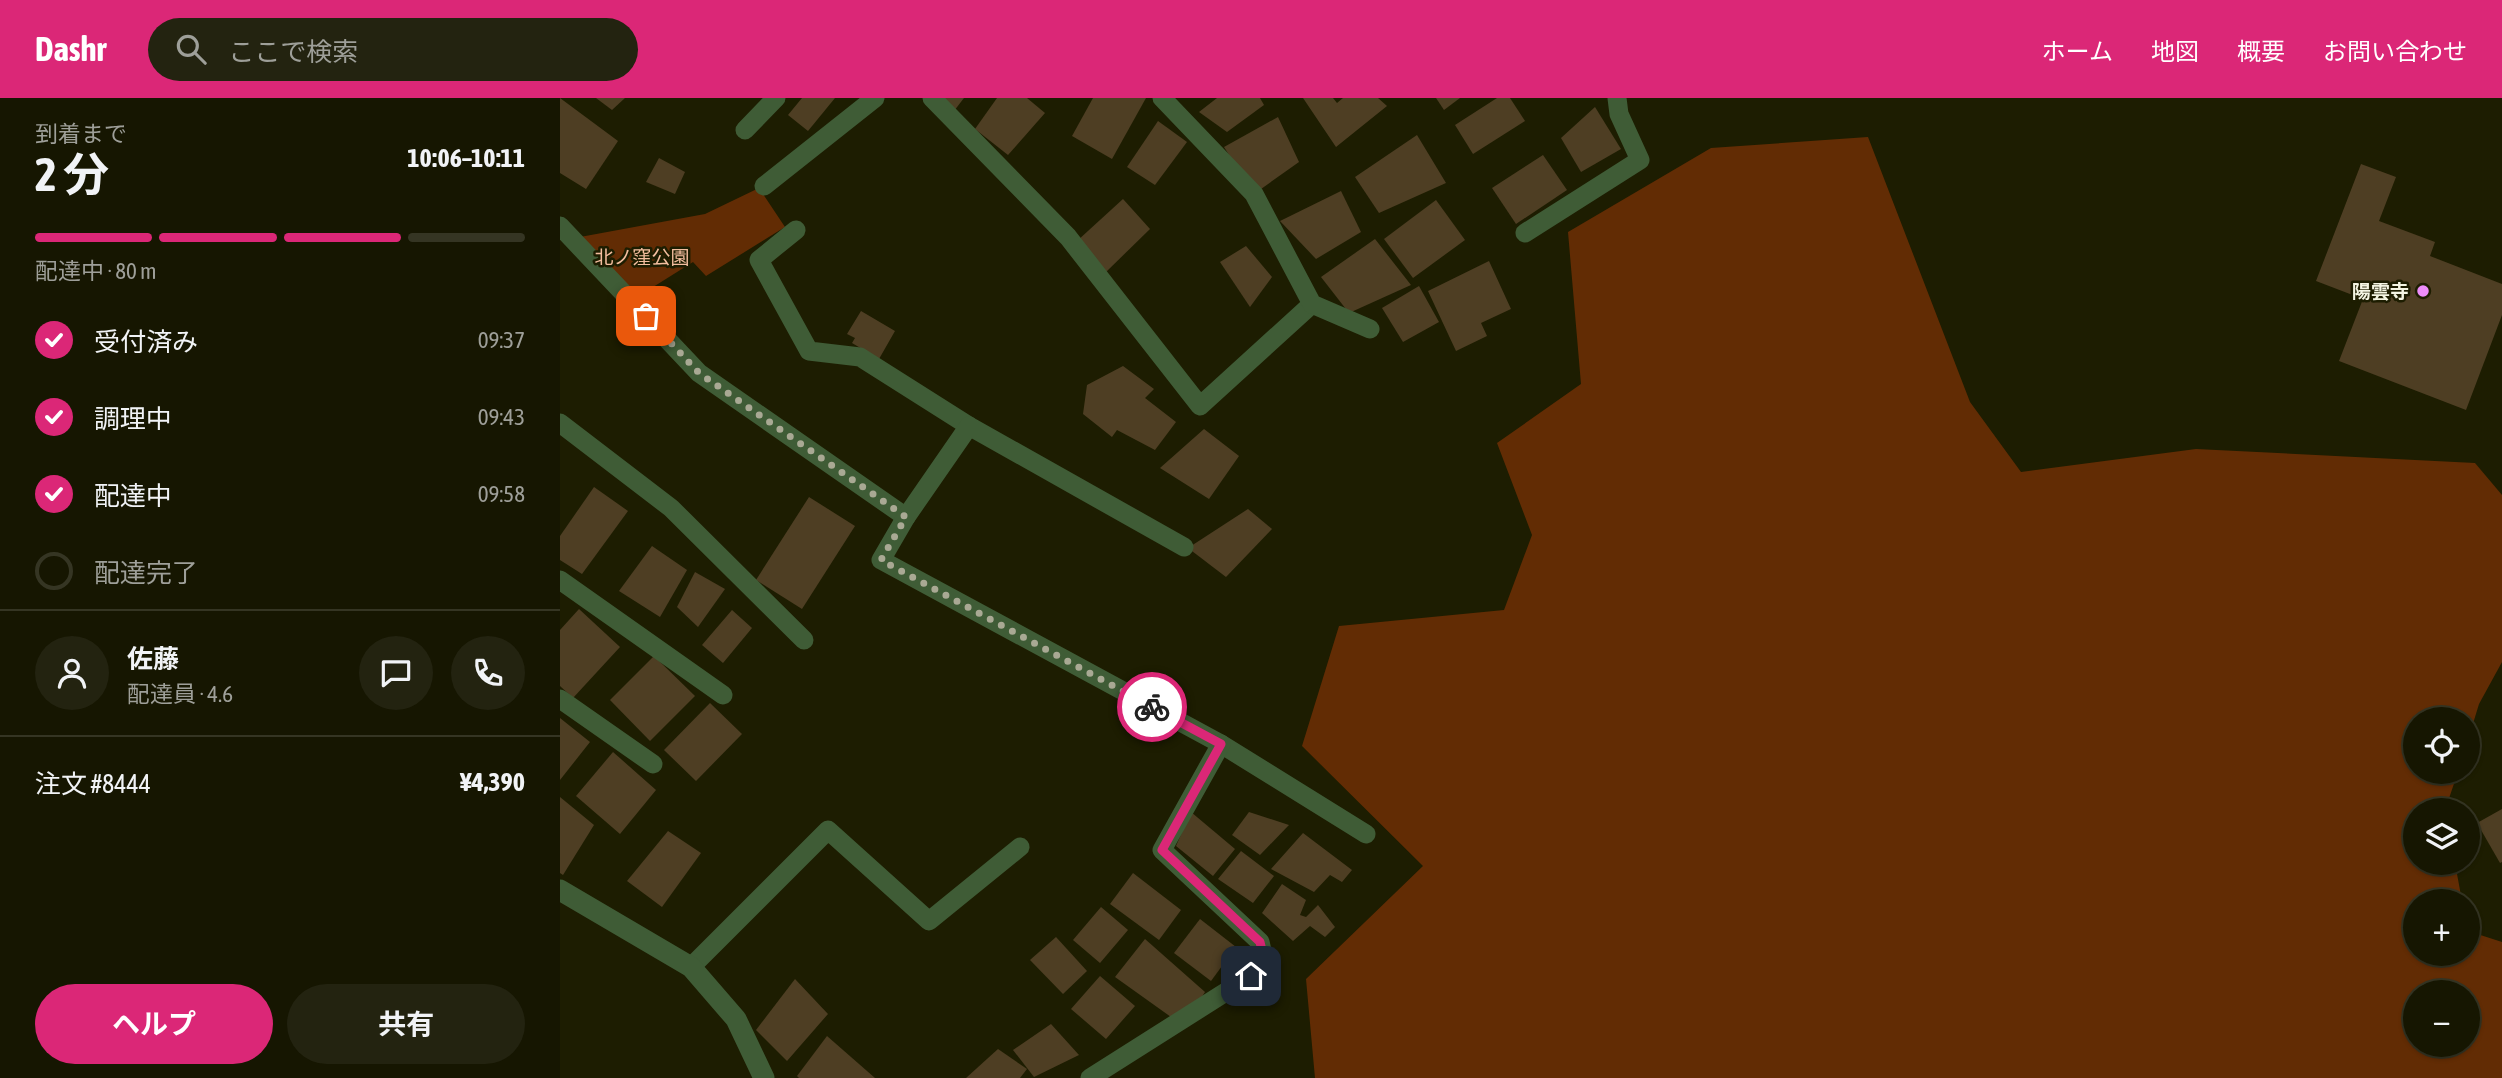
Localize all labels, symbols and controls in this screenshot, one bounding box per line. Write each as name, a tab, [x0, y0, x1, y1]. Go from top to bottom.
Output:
search box	[148, 18, 638, 81]
text: Dashr	[35, 30, 106, 68]
icon: search	[172, 30, 210, 68]
text: ここで検索	[228, 37, 358, 67]
text: ホーム	[2042, 38, 2113, 65]
text: 地図	[2151, 38, 2199, 65]
text: 概要	[2237, 38, 2285, 65]
text: お問い合わせ	[2323, 38, 2467, 65]
text: 到着まで	[35, 121, 127, 147]
text: 10:06–10:11	[407, 143, 525, 173]
text: 2 分	[35, 148, 109, 201]
park label: 北ノ窪公園	[594, 246, 690, 268]
text: 配達中 · 80 m	[35, 258, 157, 284]
place label: 陽雲寺	[2352, 280, 2409, 302]
marker: 陽雲寺	[2415, 283, 2431, 299]
pin	[616, 286, 676, 346]
icon: bag	[627, 297, 665, 335]
icon: check	[35, 321, 73, 359]
text: 受付済み	[94, 327, 198, 357]
text: 09:37	[478, 327, 525, 353]
icon: check	[35, 398, 73, 436]
text: 調理中	[94, 404, 172, 434]
text: 09:43	[478, 404, 525, 430]
icon: check	[35, 475, 73, 513]
text: 配達中	[94, 481, 172, 511]
text: 09:58	[478, 481, 525, 507]
text: 配達完了	[94, 558, 198, 588]
button: person	[35, 636, 109, 710]
button: chat	[359, 636, 433, 710]
button: phone	[451, 636, 525, 710]
text: 佐藤	[127, 644, 179, 674]
courier	[1117, 672, 1187, 742]
text: 配達員 · 4.6	[127, 681, 233, 707]
icon: bike	[1133, 688, 1171, 726]
map controls	[2403, 707, 2480, 1057]
button: locate	[2403, 707, 2480, 784]
text: ¥4,390	[460, 767, 525, 797]
text: 注文 #8444	[35, 769, 151, 799]
button: layers	[2403, 798, 2480, 875]
button: +	[2403, 889, 2480, 966]
pin	[1221, 946, 1281, 1006]
icon: home	[1232, 957, 1270, 995]
button: −	[2403, 980, 2480, 1057]
button: ヘルプ	[35, 984, 273, 1064]
button: 共有	[287, 984, 525, 1064]

